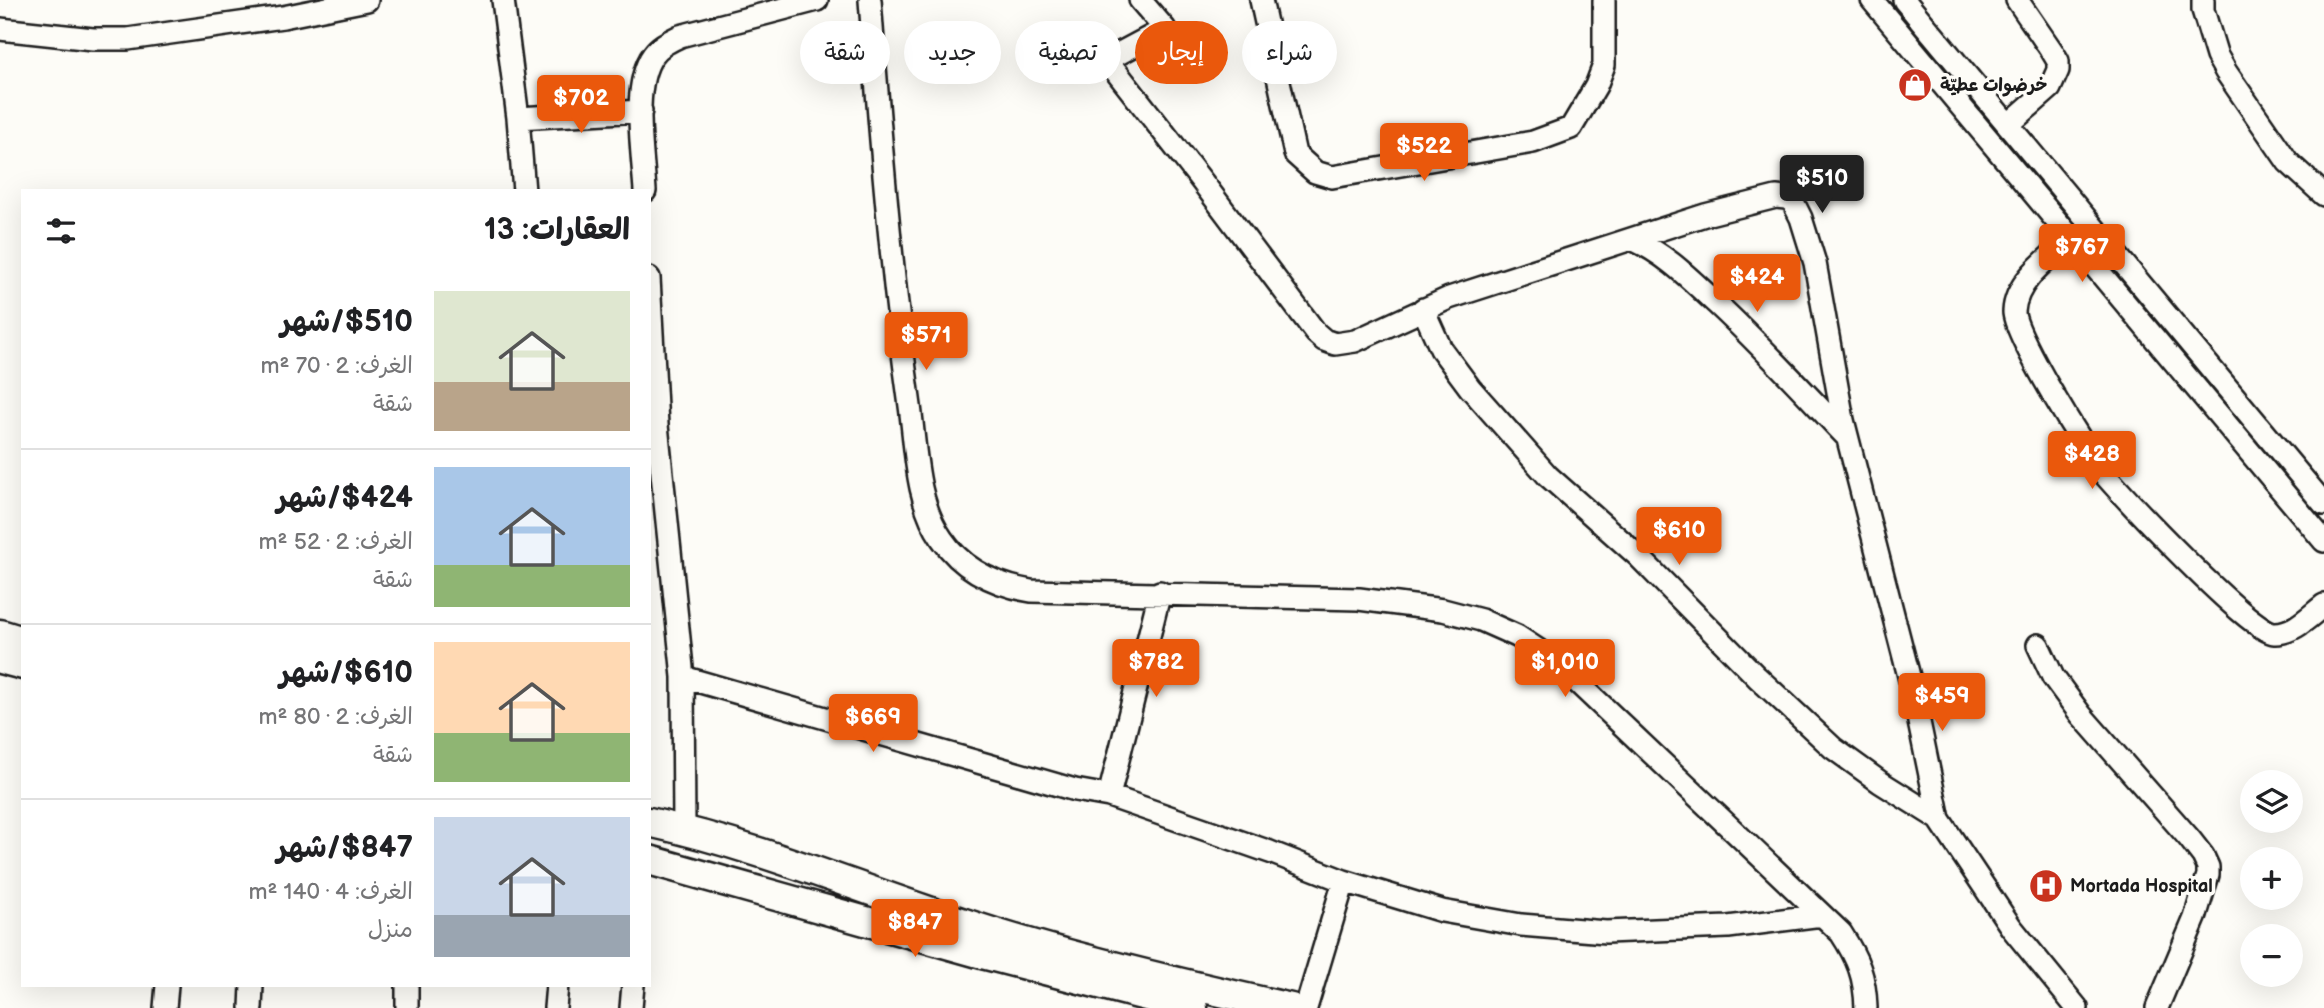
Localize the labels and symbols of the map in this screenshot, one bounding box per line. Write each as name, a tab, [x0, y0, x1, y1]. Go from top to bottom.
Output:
shop icon: خرضوات عطيّة	[1896, 66, 1934, 104]
place label: خرضوات عطيّة	[1940, 75, 2048, 97]
pin: $702	[540, 76, 622, 135]
pin: $522	[1383, 124, 1465, 183]
pin: $510	[1781, 156, 1863, 215]
pin: $767	[2041, 224, 2123, 284]
pin: $424	[1716, 254, 1798, 314]
pin: $571	[885, 312, 967, 372]
pin: $428	[2051, 432, 2133, 491]
pin: $610	[1638, 508, 1720, 567]
pin: $782	[1115, 640, 1197, 699]
pin: $1,010	[1508, 640, 1622, 699]
pin: $459	[1901, 674, 1983, 733]
pin: $669	[832, 694, 914, 754]
hospital icon: Mortada Hospital	[2027, 867, 2065, 905]
place label: Mortada Hospital	[2070, 876, 2213, 897]
pin: $847	[874, 900, 956, 959]

